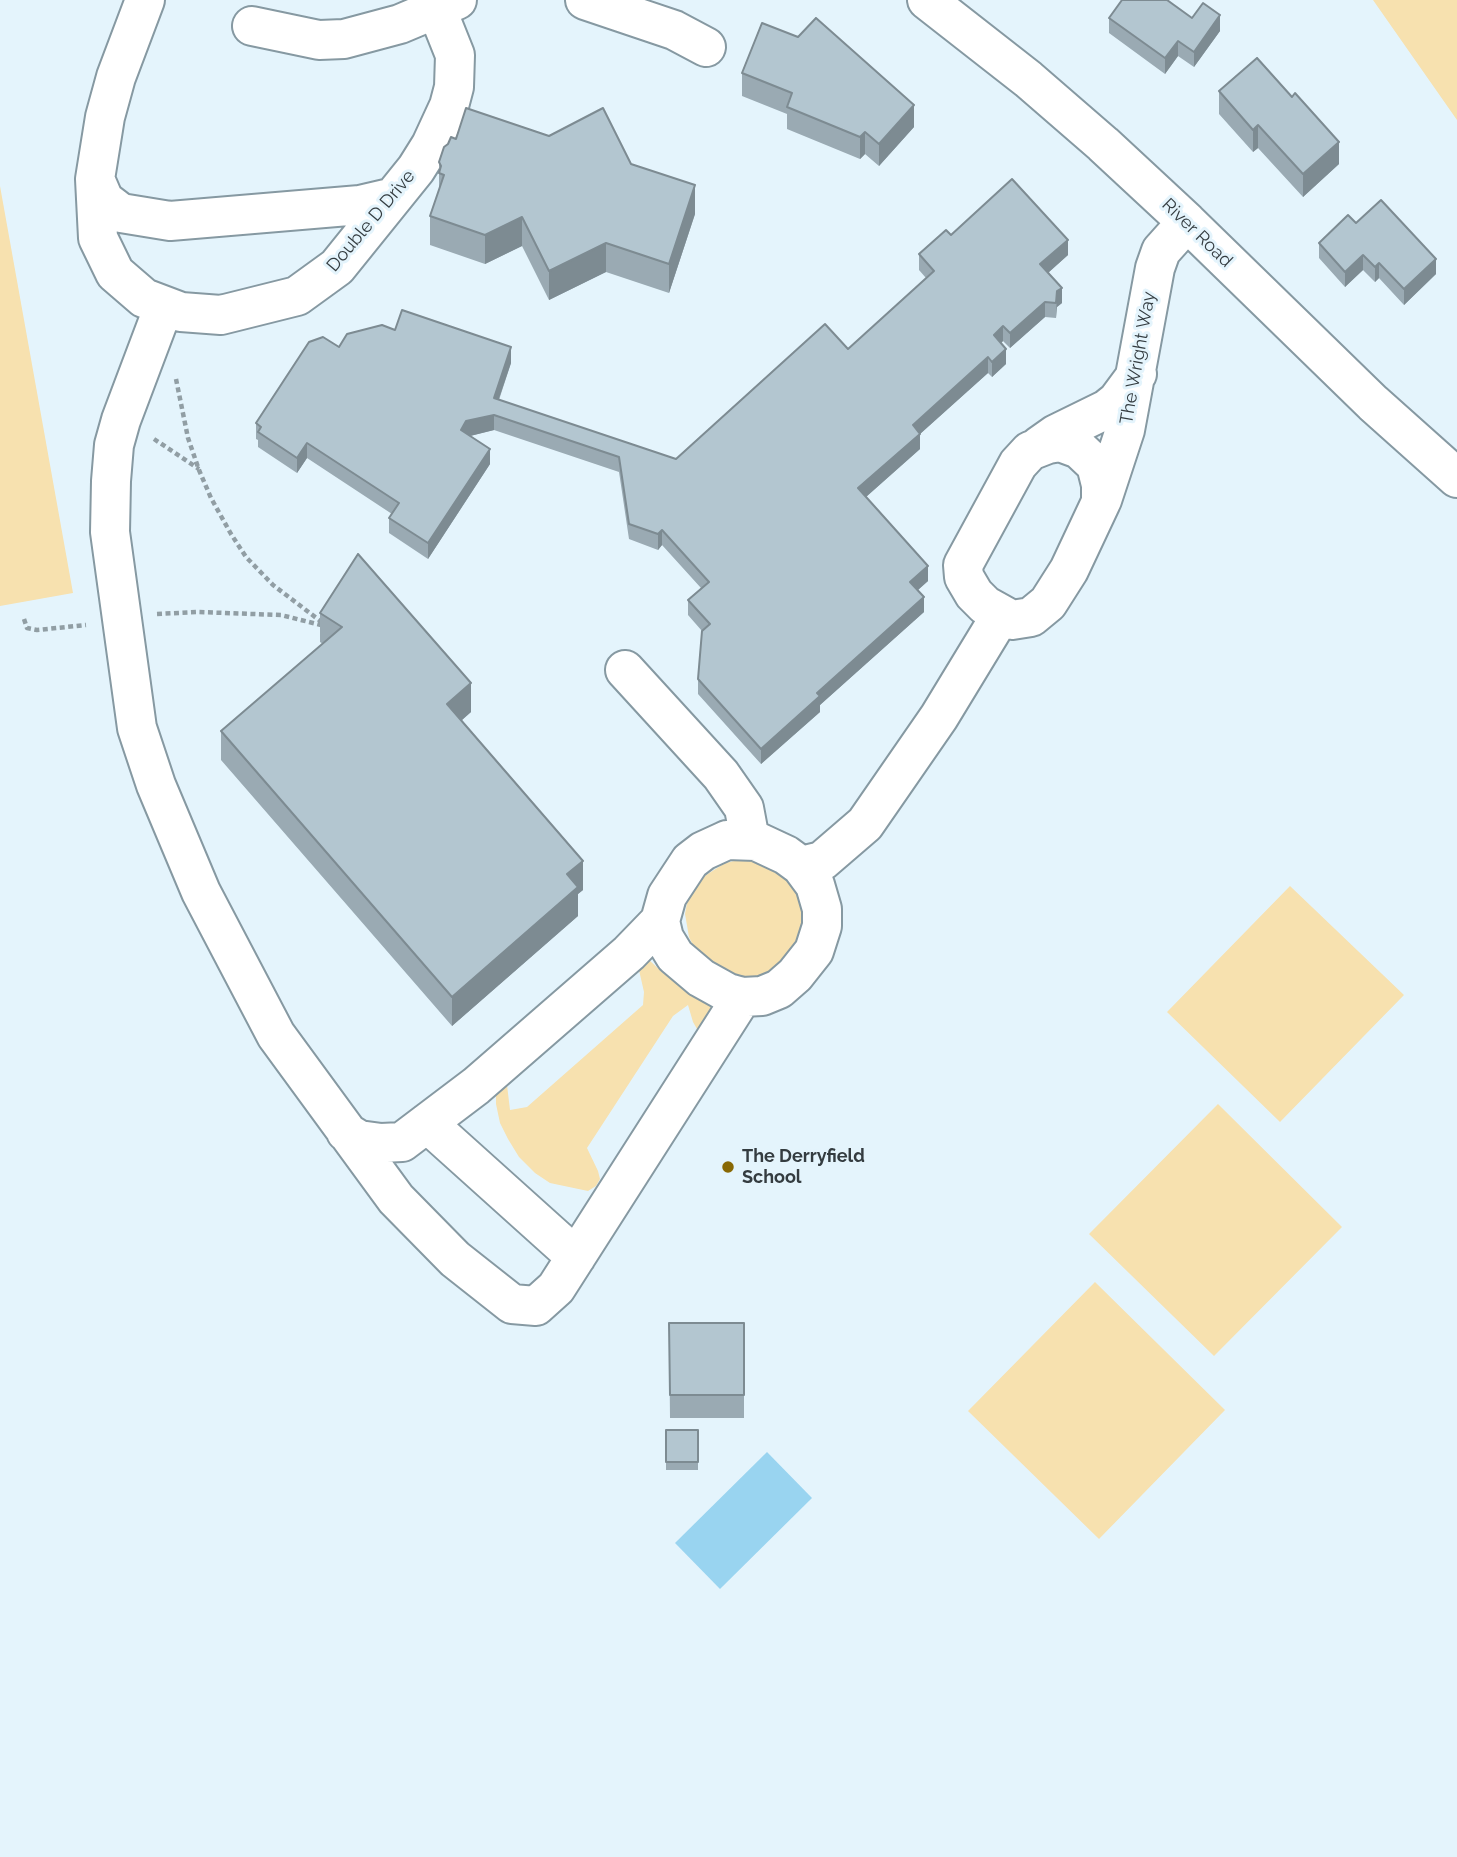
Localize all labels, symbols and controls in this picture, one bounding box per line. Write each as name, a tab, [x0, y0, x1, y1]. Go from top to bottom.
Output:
street label: Double D Drive	[322, 166, 420, 276]
street label: River Road	[1157, 194, 1237, 272]
street label: The Wright Way	[1116, 290, 1160, 426]
place label: The Derryfield School	[742, 1146, 865, 1188]
marker: The Derryfield School	[720, 1159, 736, 1175]

